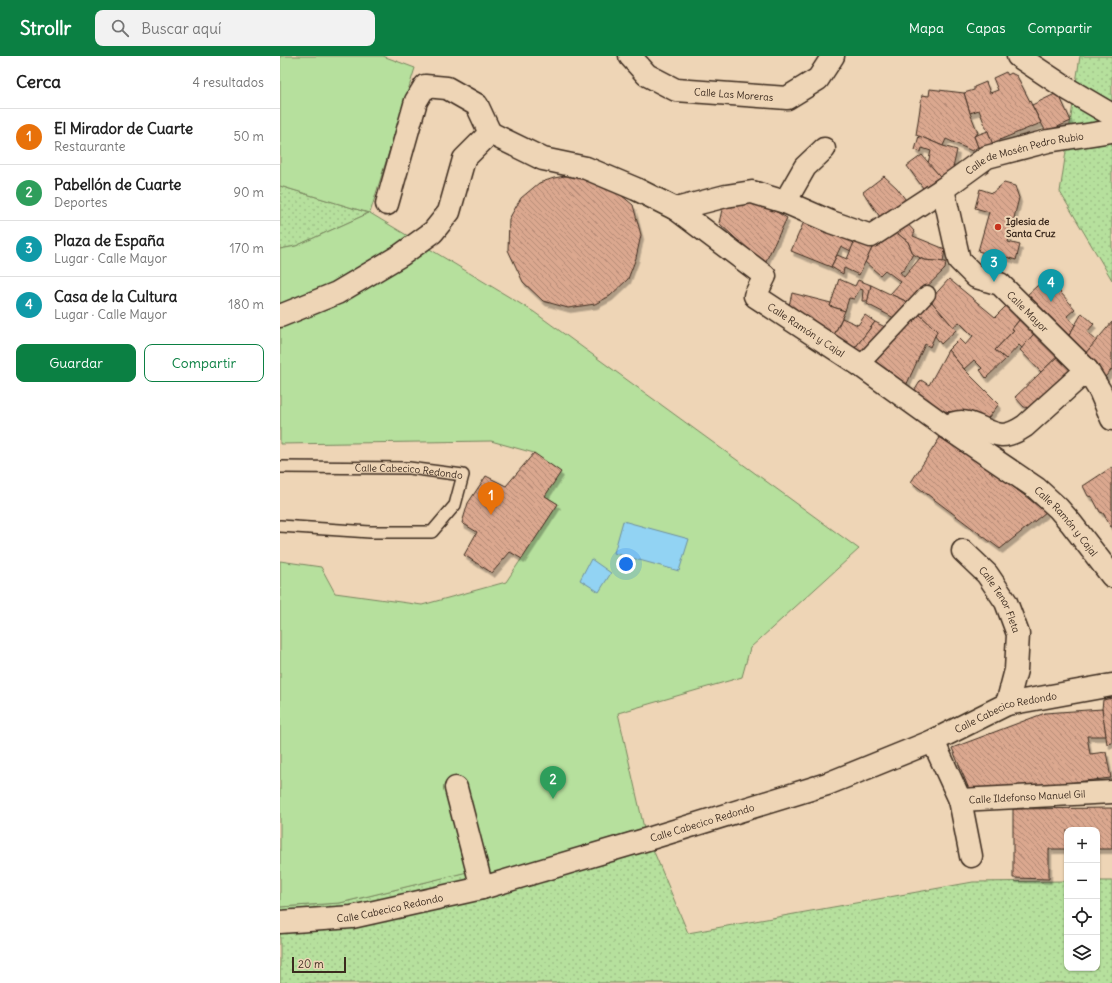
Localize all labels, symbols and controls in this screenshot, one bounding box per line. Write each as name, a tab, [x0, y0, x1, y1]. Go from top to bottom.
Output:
search box	[95, 10, 375, 46]
text: Strollr	[20, 16, 71, 40]
icon: search	[109, 17, 131, 39]
text: Buscar aquí	[141, 19, 221, 38]
text: Mapa	[909, 19, 944, 37]
text: Capas	[966, 19, 1006, 37]
text: Compartir	[1028, 19, 1092, 37]
text: Cerca	[16, 71, 61, 93]
text: 4 resultados	[192, 74, 264, 91]
street label: Calle Las Moreras	[694, 85, 774, 104]
text: El Mirador de Cuarte	[54, 119, 193, 138]
text: 1	[26, 128, 32, 145]
text: 50 m	[233, 128, 264, 145]
street label: Calle de Mosén Pedro Rubio	[962, 129, 1085, 177]
text: Restaurante	[54, 138, 126, 155]
text: Pabellón de Cuarte	[54, 175, 181, 194]
text: 2	[25, 184, 33, 201]
text: 90 m	[233, 184, 264, 201]
text: Deportes	[54, 194, 107, 211]
place label: Iglesia de Santa Cruz	[1006, 215, 1056, 240]
marker: Iglesia de Santa Cruz	[993, 222, 1003, 232]
text: Plaza de España	[54, 231, 165, 250]
text: 3	[25, 240, 33, 257]
text: 170 m	[229, 240, 264, 257]
pin: 3	[981, 249, 1007, 282]
text: Lugar · Calle Mayor	[54, 250, 167, 267]
pin: 4	[1038, 269, 1064, 302]
text: Casa de la Cultura	[54, 287, 177, 306]
street label: Calle Mayor	[1004, 288, 1052, 335]
text: 4	[25, 296, 33, 313]
text: 180 m	[228, 296, 264, 313]
street label: Calle Ramón y Cajal	[765, 300, 847, 360]
text: Lugar · Calle Mayor	[54, 306, 167, 323]
button: Guardar	[16, 344, 136, 382]
button: Compartir	[144, 344, 264, 382]
street label: Calle Cabecico Redondo	[355, 461, 464, 481]
pin: 1	[478, 482, 504, 515]
street label: Calle Ramón y Cajal	[1032, 483, 1101, 559]
your location	[616, 554, 636, 574]
street label: Calle Tenor Fleta	[976, 563, 1024, 635]
street label: Calle Cabecico Redondo	[952, 689, 1058, 736]
pin: 2	[540, 766, 566, 799]
street label: Calle Ildefonso Manuel Gil	[968, 787, 1086, 806]
street label: Calle Cabecico Redondo	[648, 800, 756, 845]
map controls	[1064, 827, 1100, 971]
button: +	[1064, 827, 1100, 863]
button: −	[1064, 863, 1100, 899]
street label: Calle Cabecico Redondo	[336, 890, 445, 925]
button: locate	[1064, 899, 1100, 935]
button: layers	[1064, 935, 1100, 971]
scale bar	[292, 955, 346, 974]
text: 20 m	[298, 957, 324, 971]

